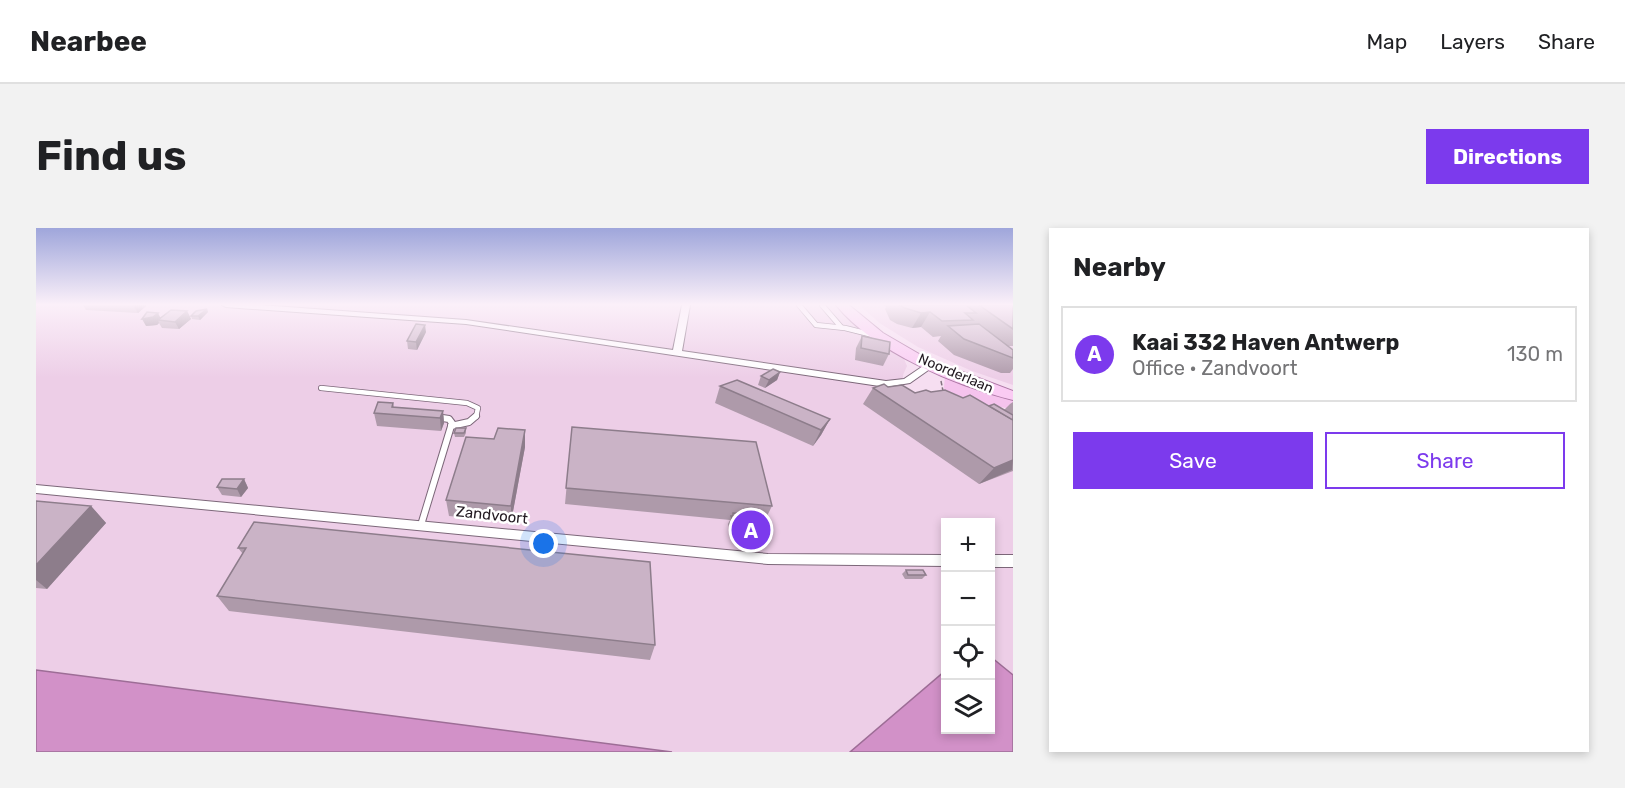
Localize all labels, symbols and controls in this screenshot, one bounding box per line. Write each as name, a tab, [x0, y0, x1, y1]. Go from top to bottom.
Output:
text: Nearbee	[30, 25, 147, 58]
text: Map	[1366, 29, 1407, 54]
text: Layers	[1440, 29, 1505, 54]
text: Share	[1538, 29, 1595, 54]
button: Directions	[1426, 129, 1589, 184]
text: Find us	[36, 131, 187, 181]
text: Nearby	[1073, 252, 1166, 283]
text: Kaai 332 Haven Antwerp	[1132, 329, 1399, 356]
text: A	[1087, 342, 1102, 366]
text: 130 m	[1507, 342, 1563, 366]
street label: Noorderlaan	[916, 350, 996, 397]
text: Office · Zandvoort	[1132, 356, 1297, 380]
button: Save	[1073, 432, 1313, 489]
button: Share	[1325, 432, 1565, 489]
street label: Zandvoort	[455, 502, 529, 528]
pin: A	[732, 508, 770, 552]
map controls	[941, 518, 995, 734]
button: +	[941, 518, 995, 572]
your location	[529, 529, 558, 558]
button: −	[941, 572, 995, 626]
button: locate	[941, 626, 995, 680]
button: layers	[941, 680, 995, 734]

